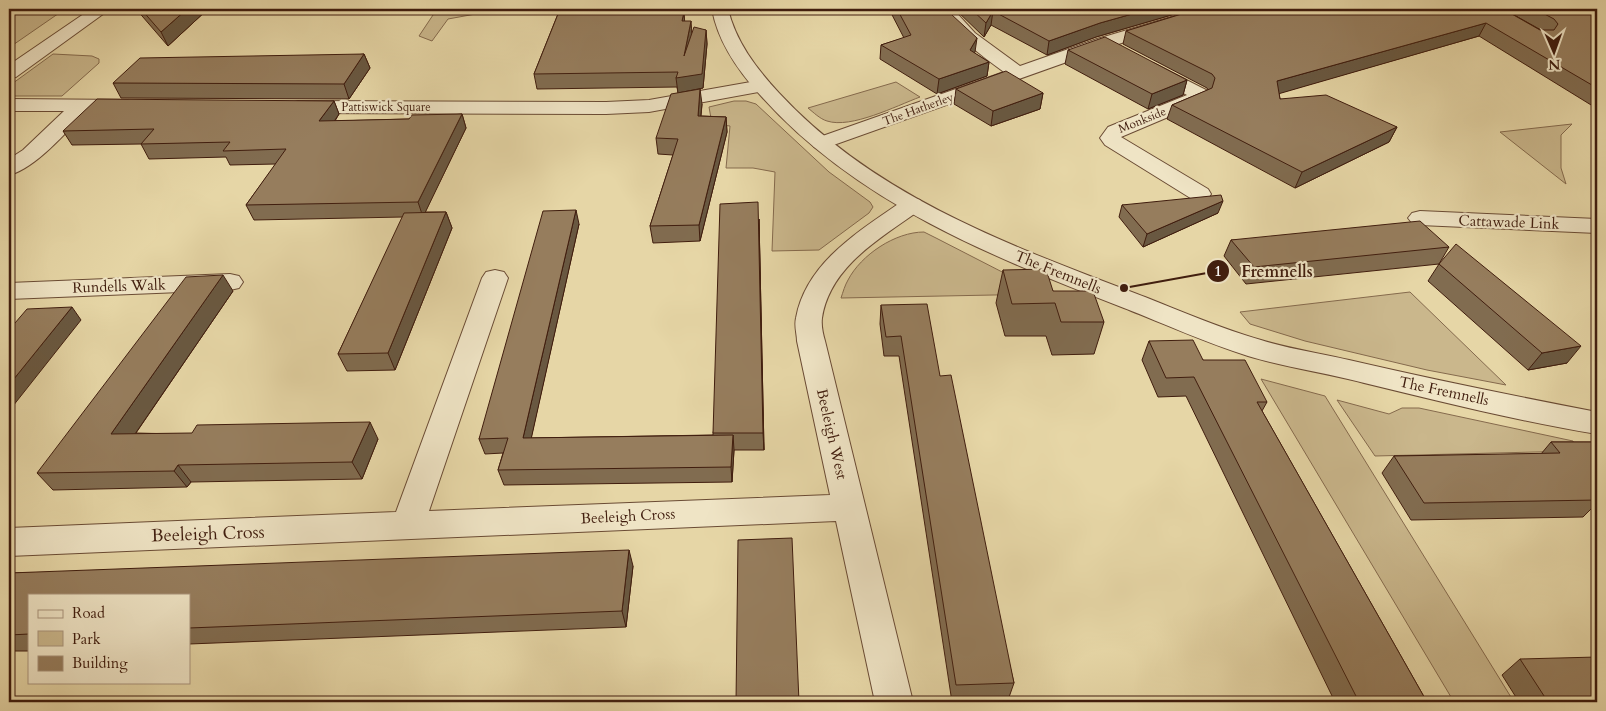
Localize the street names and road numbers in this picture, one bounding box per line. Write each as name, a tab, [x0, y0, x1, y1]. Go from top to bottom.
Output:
street label: The Hatherley	[880, 89, 956, 129]
street label: Pattiswick Square	[341, 99, 431, 115]
street label: Monkside	[1116, 103, 1168, 137]
street label: Cattawade Link	[1458, 210, 1560, 234]
street label: The Fremnells	[1012, 246, 1104, 298]
street label: Rundells Walk	[72, 274, 166, 298]
street label: The Fremnells	[1397, 372, 1491, 410]
street label: Beeleigh West	[812, 387, 852, 482]
street label: Beeleigh Cross	[580, 504, 676, 528]
street label: Beeleigh Cross	[151, 520, 265, 548]

